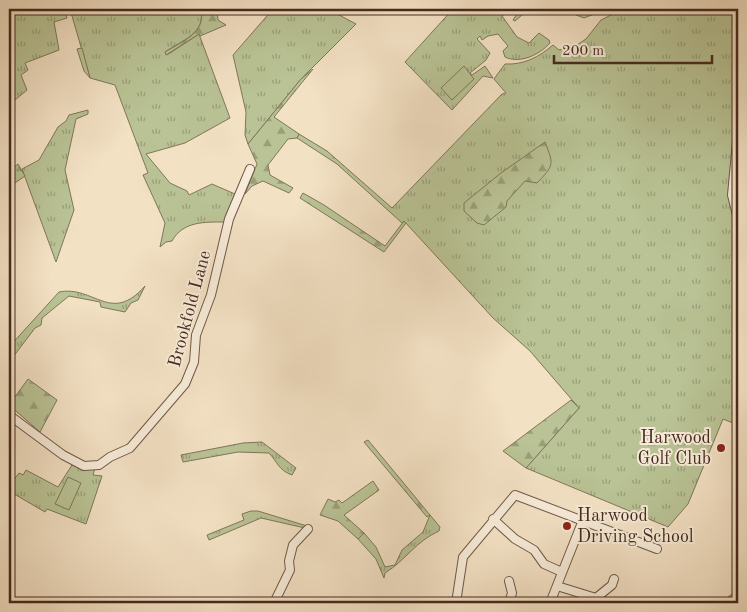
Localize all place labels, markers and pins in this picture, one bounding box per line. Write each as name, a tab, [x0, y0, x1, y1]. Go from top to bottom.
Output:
place label: Harwood Golf Club	[638, 429, 711, 468]
marker: Harwood Golf Club	[715, 442, 727, 454]
place label: Harwood Driving School	[577, 507, 694, 546]
marker: Harwood Driving School	[561, 520, 573, 532]

